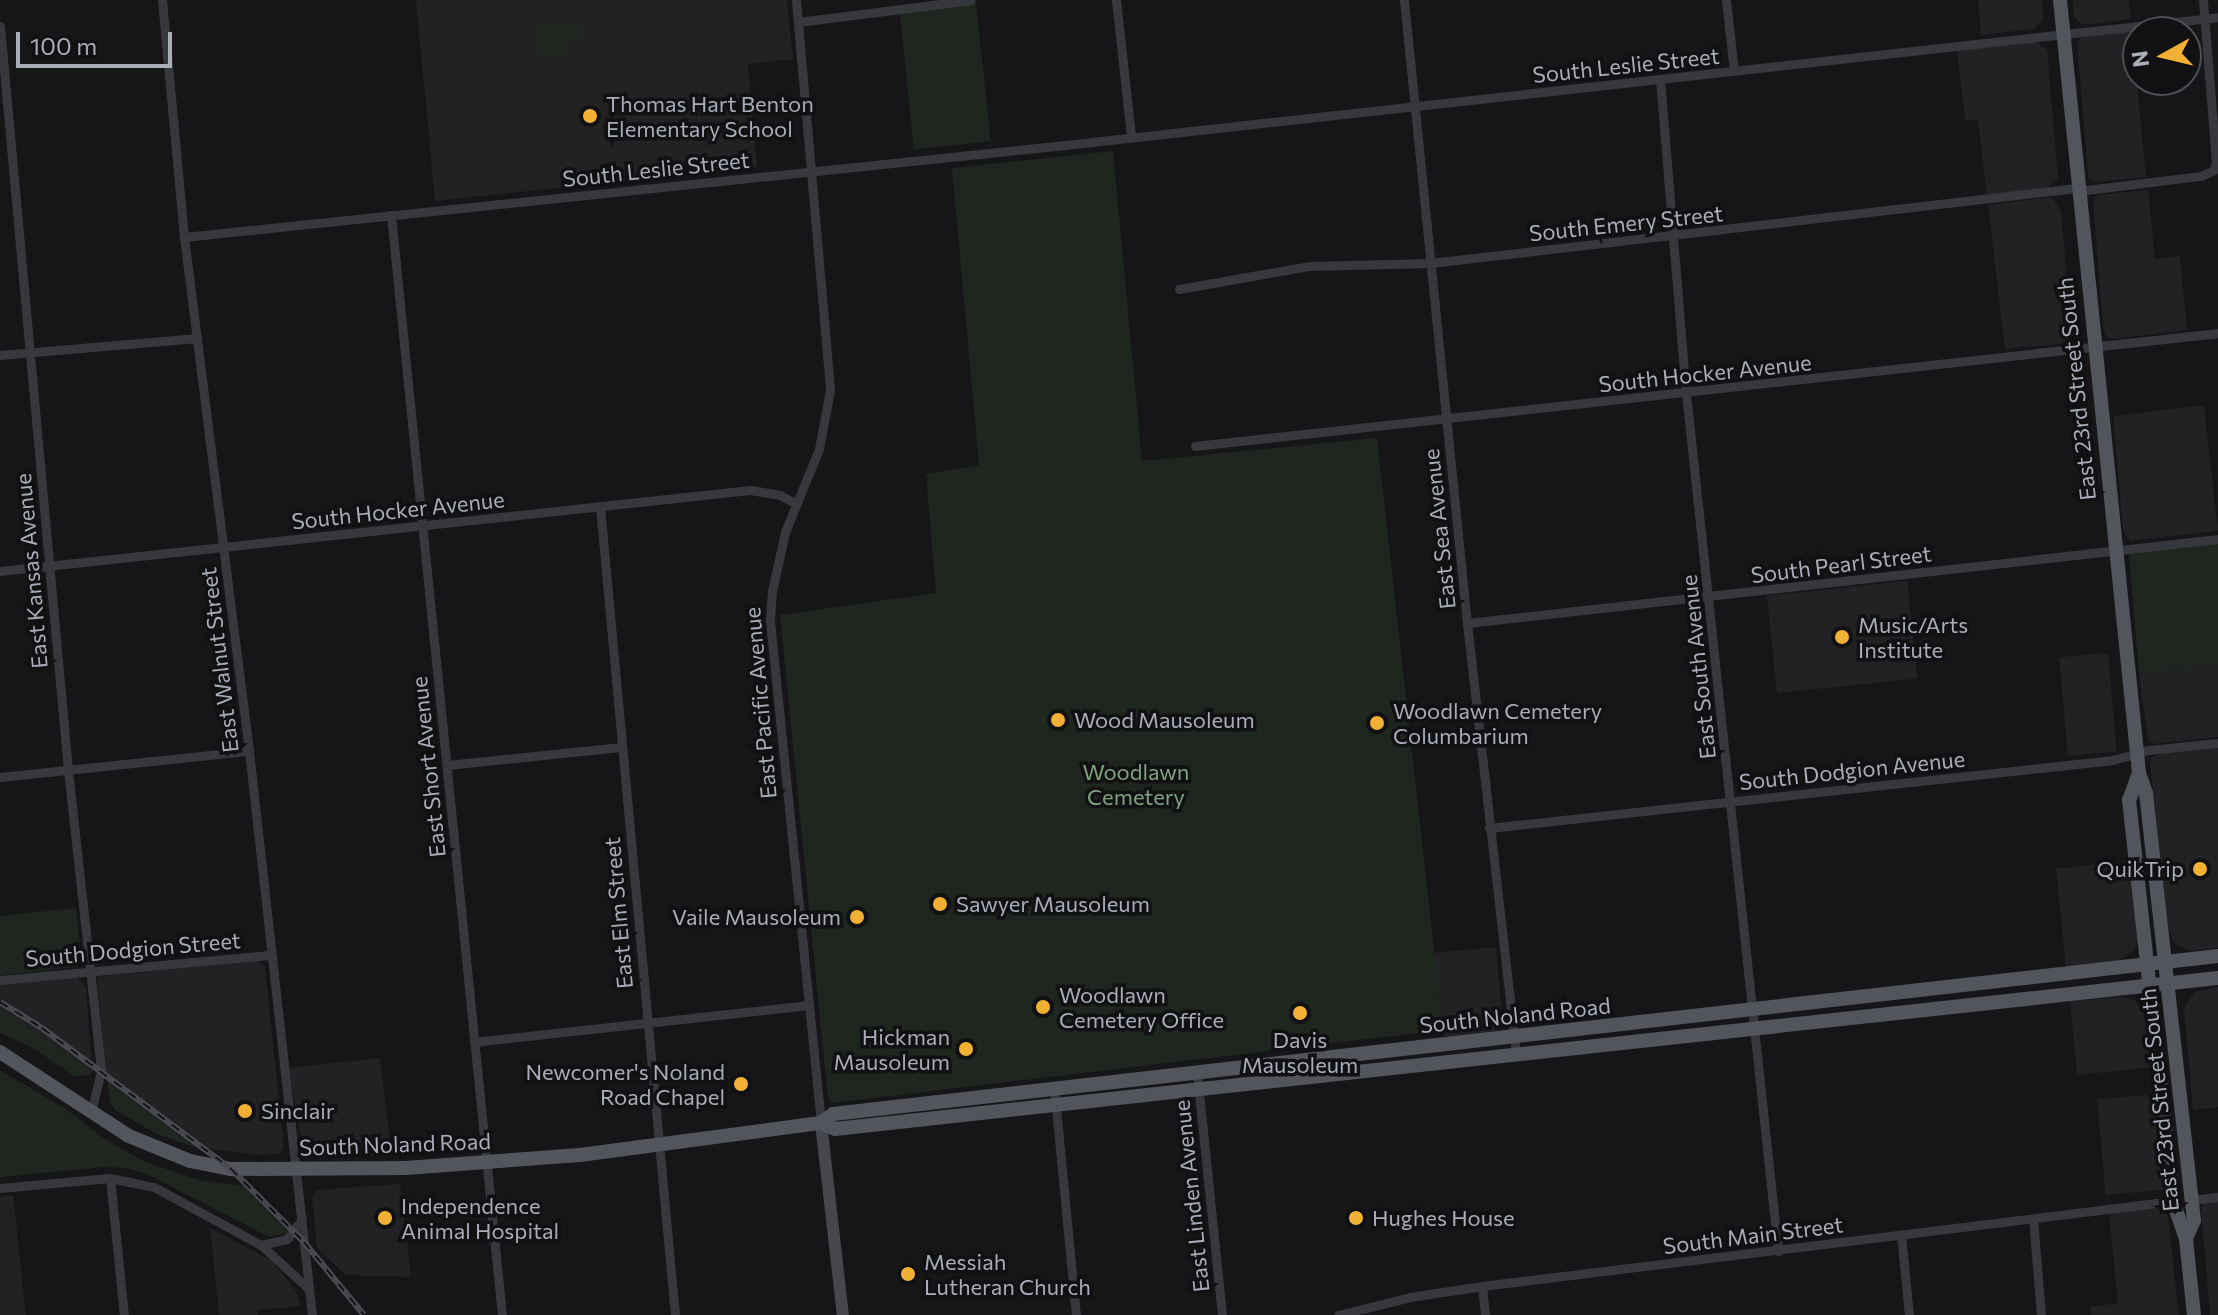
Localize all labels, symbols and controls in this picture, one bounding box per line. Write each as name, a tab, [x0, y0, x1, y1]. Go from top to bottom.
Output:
scale bar	[20, 16, 176, 66]
north arrow	[2122, 16, 2202, 96]
text: 100 m	[30, 31, 97, 60]
street label: South Leslie Street	[1531, 42, 1721, 88]
text: N	[2125, 49, 2154, 69]
place label: Thomas Hart Benton Elementary School	[606, 90, 814, 142]
marker: Thomas Hart Benton Elementary School	[581, 107, 599, 125]
street label: South Leslie Street	[561, 146, 751, 192]
street label: South Emery Street	[1528, 200, 1724, 246]
street label: East 23rd Street South	[2051, 276, 2101, 502]
street label: South Hocker Avenue	[1597, 349, 1813, 397]
street label: East Sea Avenue	[1417, 447, 1461, 611]
street label: East Kansas Avenue	[9, 472, 53, 670]
street label: South Hocker Avenue	[290, 486, 506, 534]
street label: South Pearl Street	[1749, 540, 1933, 588]
street label: East Walnut Street	[195, 566, 243, 754]
street label: East South Avenue	[1675, 573, 1721, 761]
street label: East Pacific Avenue	[738, 606, 782, 800]
place label: Music/Arts Institute	[1858, 611, 1968, 662]
marker: Music/Arts Institute	[1833, 628, 1851, 646]
street label: East Short Avenue	[405, 675, 451, 859]
place label: Woodlawn Cemetery Columbarium	[1393, 697, 1602, 748]
place label: Wood Mausoleum	[1074, 707, 1255, 733]
marker: Wood Mausoleum	[1049, 711, 1067, 729]
marker: Woodlawn Cemetery Columbarium	[1368, 714, 1386, 732]
street label: South Dodgion Avenue	[1738, 745, 1966, 795]
park label: Woodlawn Cemetery	[1083, 758, 1189, 810]
street label: East Elm Street	[598, 836, 638, 990]
place label: QuikTrip	[2096, 856, 2184, 882]
marker: QuikTrip	[2191, 860, 2209, 878]
place label: Sawyer Mausoleum	[956, 891, 1150, 917]
marker: Sawyer Mausoleum	[931, 895, 949, 913]
place label: Vaile Mausoleum	[672, 904, 841, 930]
marker: Vaile Mausoleum	[848, 908, 866, 926]
street label: South Dodgion Street	[24, 926, 242, 972]
place label: Woodlawn Cemetery Office	[1059, 981, 1224, 1032]
street label: East 23rd Street South	[2134, 987, 2184, 1213]
street label: South Noland Road	[1418, 992, 1612, 1038]
marker: Woodlawn Cemetery Office	[1034, 998, 1052, 1016]
marker: Davis Mausoleum	[1291, 1004, 1309, 1022]
place label: Hickman Mausoleum	[834, 1023, 950, 1074]
place label: Davis Mausoleum	[1242, 1026, 1358, 1078]
marker: Hickman Mausoleum	[957, 1040, 975, 1058]
place label: Newcomer's Noland Road Chapel	[525, 1058, 725, 1110]
marker: Newcomer's Noland Road Chapel	[732, 1075, 750, 1093]
place label: Sinclair	[261, 1098, 335, 1124]
street label: East Linden Avenue	[1168, 1099, 1214, 1293]
marker: Sinclair	[236, 1102, 254, 1120]
street label: South Noland Road	[299, 1127, 491, 1161]
place label: Independence Animal Hospital	[401, 1192, 559, 1244]
place label: Hughes House	[1372, 1205, 1515, 1231]
marker: Independence Animal Hospital	[376, 1209, 394, 1227]
marker: Hughes House	[1347, 1209, 1365, 1227]
street label: South Main Street	[1661, 1211, 1845, 1259]
place label: Messiah Lutheran Church	[924, 1248, 1091, 1300]
marker: Messiah Lutheran Church	[899, 1265, 917, 1283]

